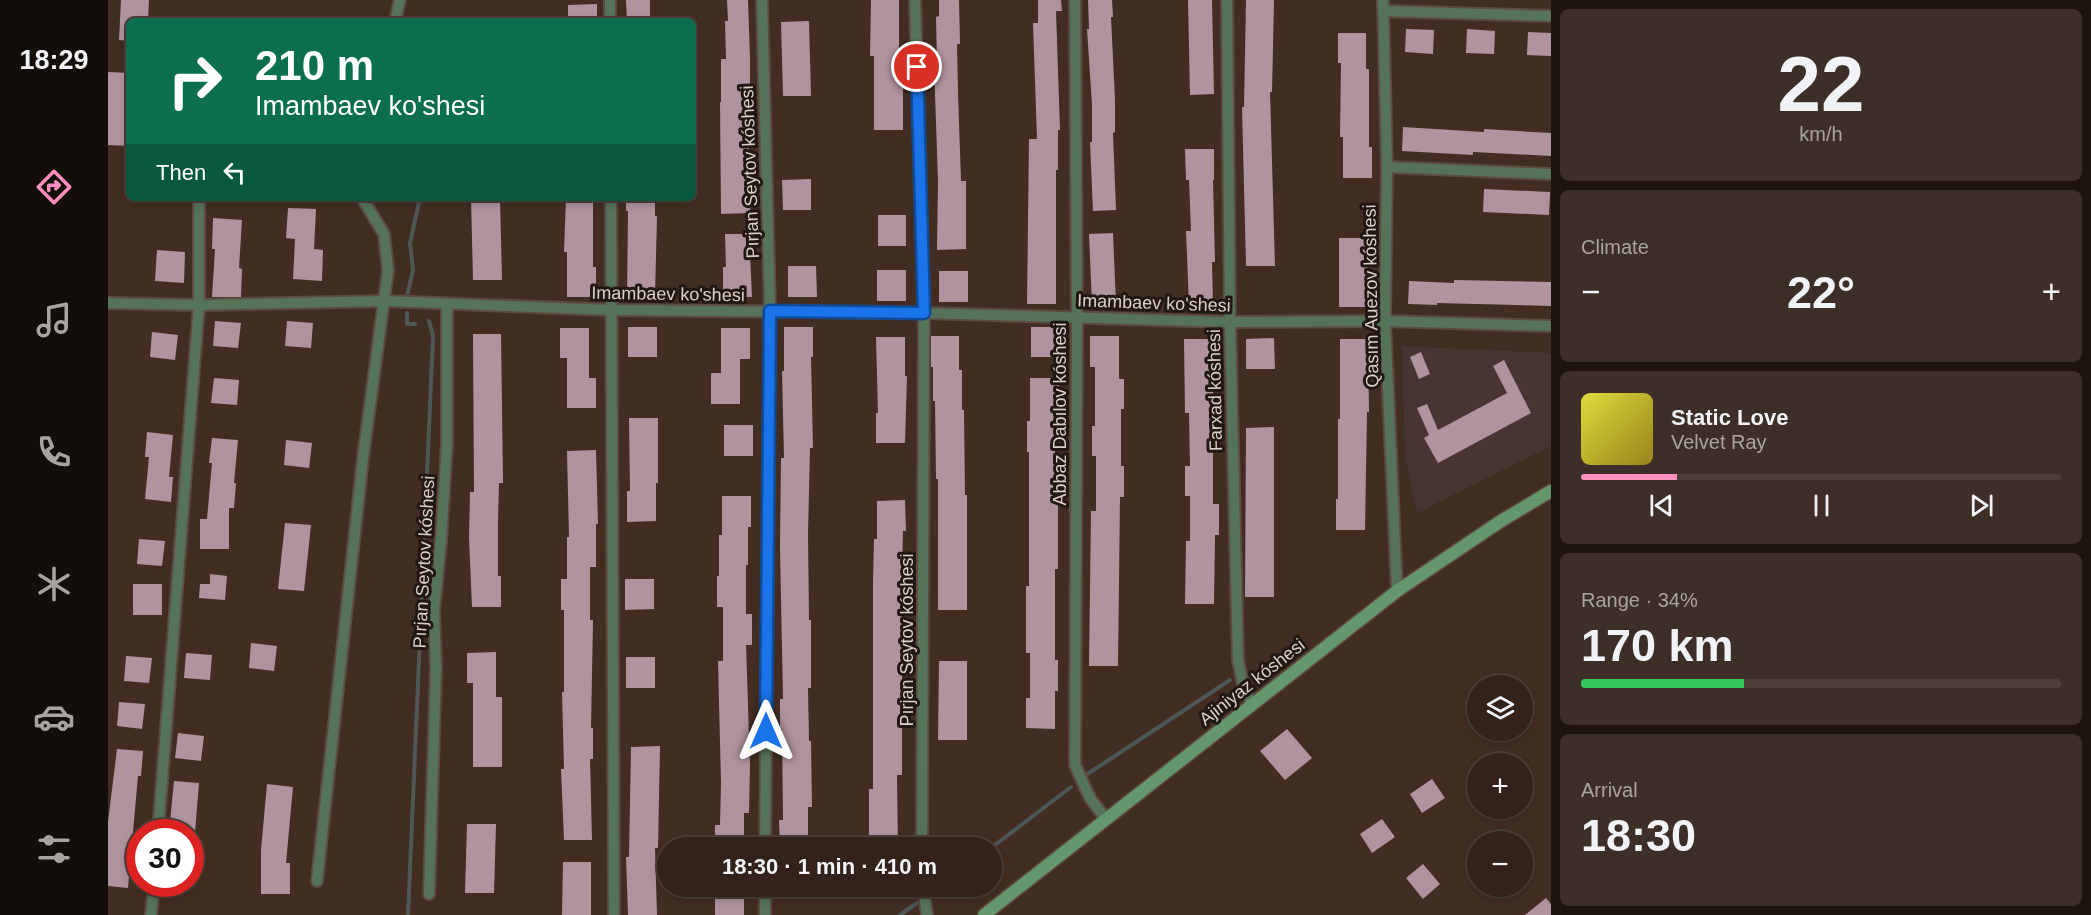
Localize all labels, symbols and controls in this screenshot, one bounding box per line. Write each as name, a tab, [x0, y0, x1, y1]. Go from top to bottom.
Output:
text: 22	[1778, 40, 1864, 128]
pin	[891, 41, 942, 92]
icon: right	[156, 42, 234, 120]
text: 210 m	[255, 42, 374, 89]
text: 18:29	[19, 45, 89, 75]
icon: arrive	[900, 50, 933, 83]
street label: Pırjan Seytov kóshesi	[737, 85, 763, 259]
text: Imambaev ko'shesi	[255, 91, 485, 121]
text: km/h	[1799, 123, 1843, 145]
icon: left	[218, 156, 251, 189]
text: Then	[156, 160, 206, 185]
icon: directions	[33, 166, 75, 208]
street label: Qasım Auezov kóshesi	[1359, 204, 1383, 388]
text: Climate	[1581, 236, 1649, 258]
text: 22°	[1787, 267, 1855, 318]
text: −	[1581, 273, 1600, 310]
text: +	[2042, 273, 2061, 310]
street label: Imambaev ko'shesi	[591, 283, 745, 305]
street label: Imambaev ko'shesi	[1077, 290, 1231, 316]
icon: music	[33, 299, 75, 341]
street label: Abbaz Dabılov kóshesi	[1050, 322, 1070, 506]
street label: Farxad kóshesi	[1204, 329, 1226, 451]
text: Static Love	[1671, 405, 1788, 430]
icon: phone	[33, 431, 75, 473]
text: Velvet Ray	[1671, 431, 1767, 453]
street label: Pırjan Seytov kóshesi	[409, 475, 439, 649]
icon: previous	[1645, 489, 1678, 522]
icon: pause	[1805, 489, 1838, 522]
icon: next	[1965, 489, 1998, 522]
street label: Pırjan Seytov kóshesi	[897, 553, 917, 727]
icon: climate	[33, 563, 75, 605]
text: Range · 34%	[1581, 589, 1698, 611]
text: 170 km	[1581, 620, 1734, 671]
street label: Ajiniyaz kóshesi	[1195, 635, 1309, 729]
map controls	[1467, 675, 1533, 897]
button: layers	[1467, 675, 1533, 741]
icon: car	[33, 696, 75, 738]
position arrow	[734, 699, 798, 763]
button: +	[1467, 753, 1533, 819]
text: Arrival	[1581, 779, 1638, 801]
text: 18:30	[1581, 810, 1696, 861]
speed limit sign: 30	[126, 819, 204, 897]
icon: filters	[33, 828, 75, 870]
button: −	[1467, 831, 1533, 897]
text: 18:30 · 1 min · 410 m	[722, 854, 937, 879]

